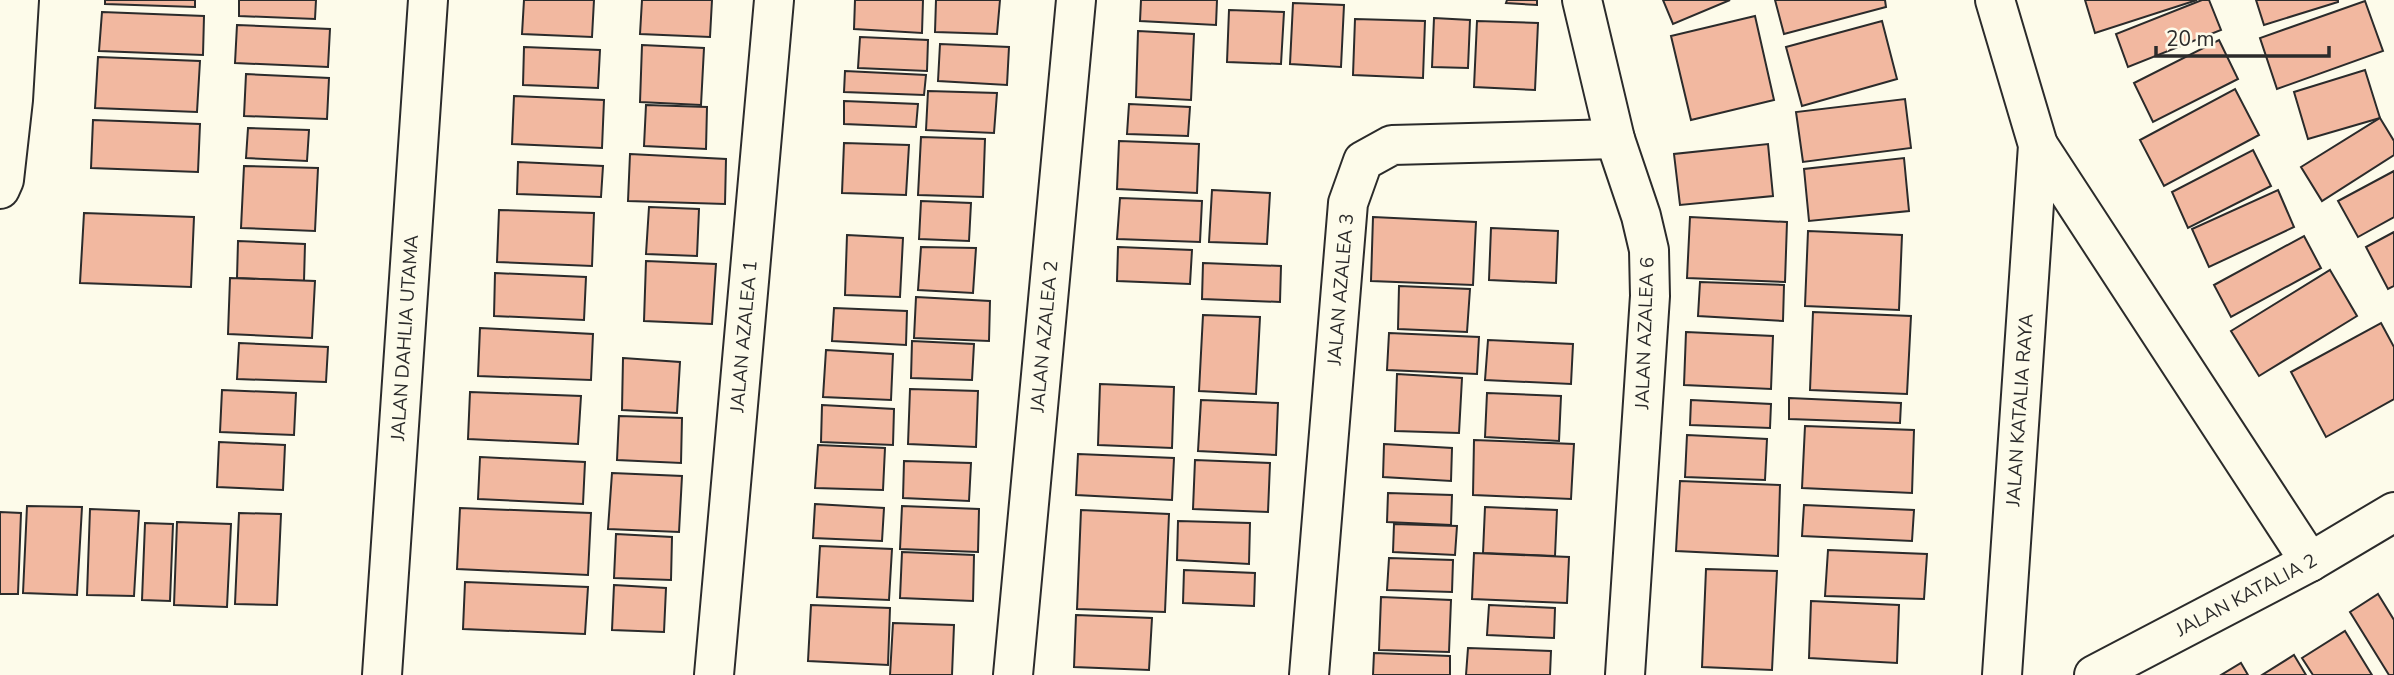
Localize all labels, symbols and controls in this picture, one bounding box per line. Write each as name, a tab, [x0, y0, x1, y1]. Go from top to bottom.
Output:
scale bar	[2156, 14, 2329, 58]
text: 20 m	[2166, 25, 2215, 53]
street label: JALAN AZALEA 3	[1322, 212, 1360, 367]
street label: JALAN DAHLIA UTAMA	[385, 234, 425, 443]
street label: JALAN AZALEA 6	[1629, 256, 1661, 411]
street label: JALAN AZALEA 1	[724, 259, 764, 414]
street label: JALAN AZALEA 2	[1024, 259, 1065, 415]
street label: JALAN KATALIA RAYA	[2000, 313, 2040, 508]
street label: JALAN KATALIA 2	[2170, 548, 2322, 643]

